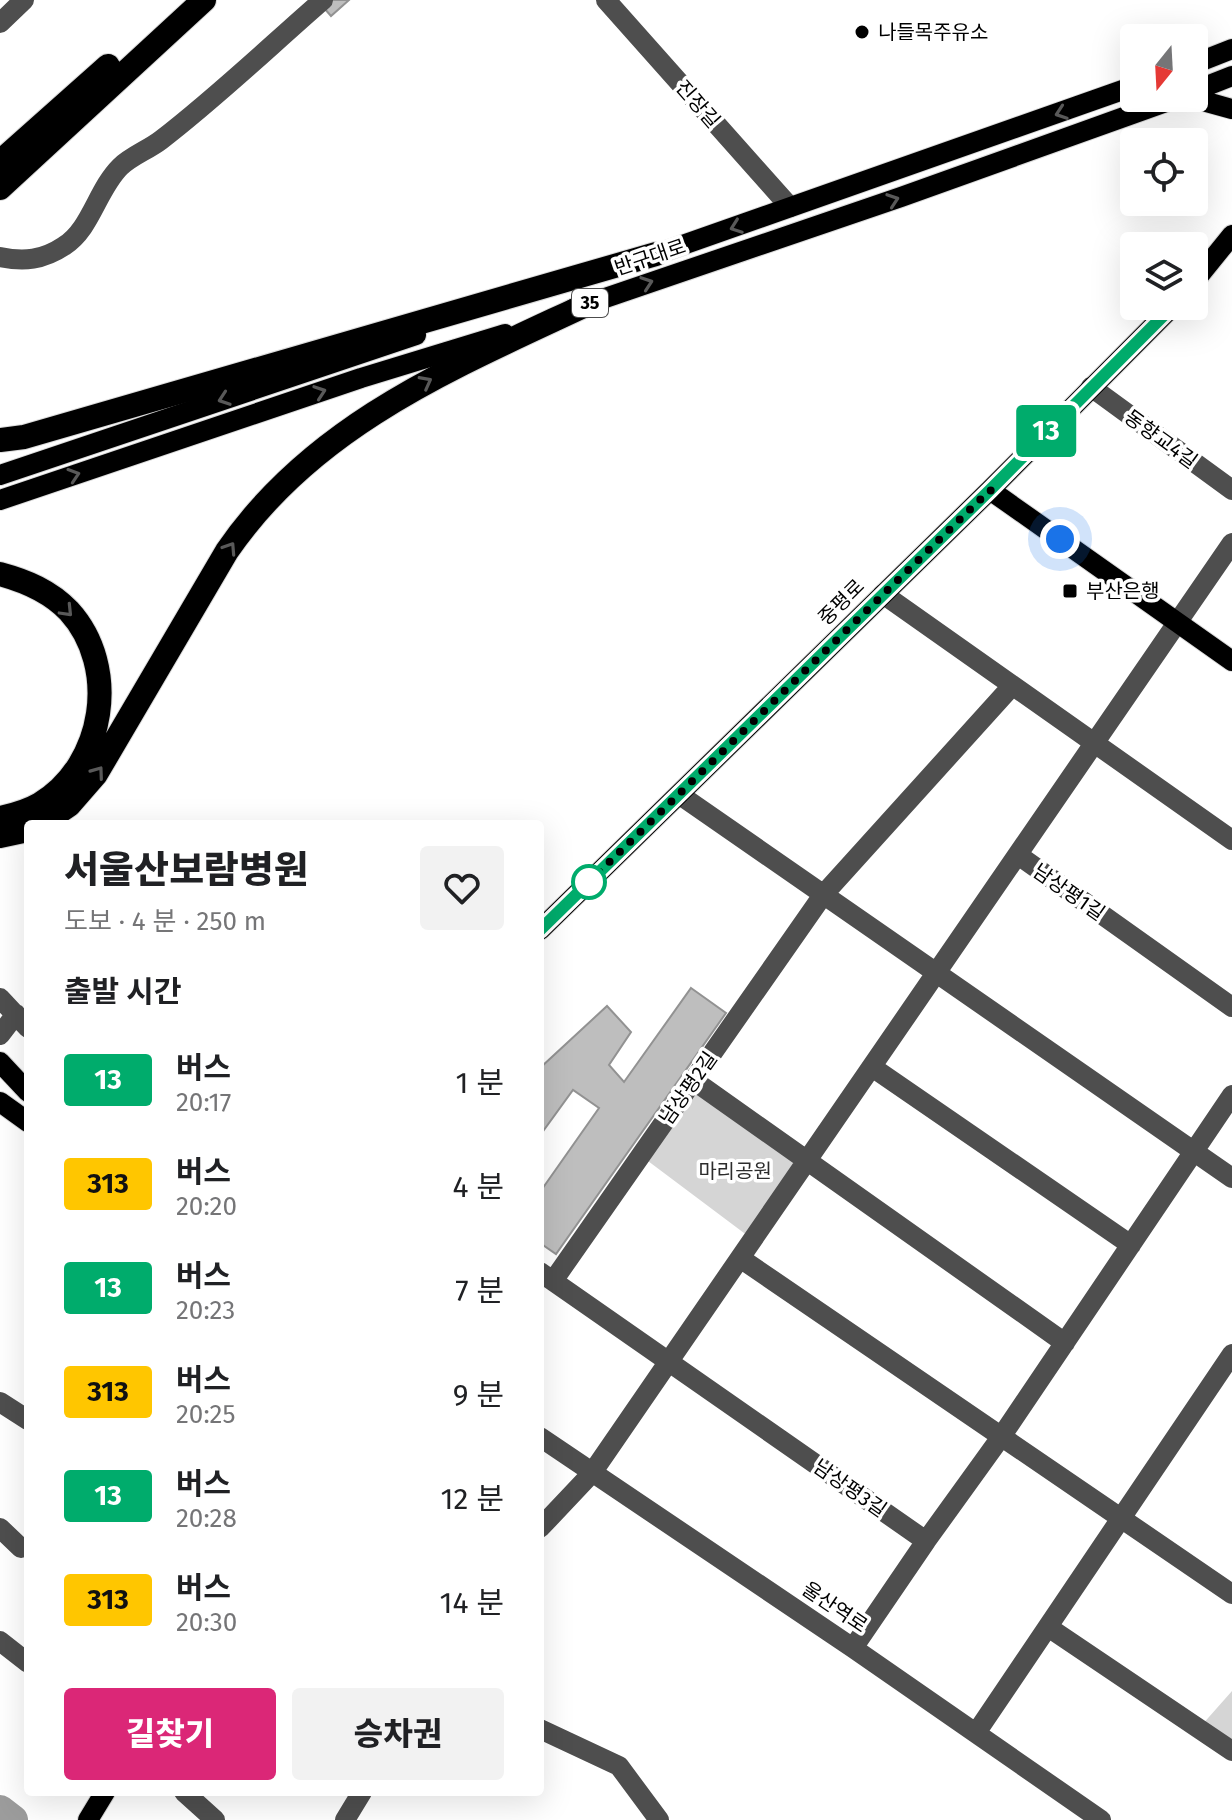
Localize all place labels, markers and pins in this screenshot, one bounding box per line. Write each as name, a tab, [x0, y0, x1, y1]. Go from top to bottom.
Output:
place label: 나들목주유소	[878, 20, 988, 44]
marker: 나들목주유소	[853, 23, 871, 41]
place label: 부산은행	[1086, 579, 1160, 603]
marker: 부산은행	[1061, 582, 1079, 600]
unlabelled marker	[572, 865, 606, 899]

